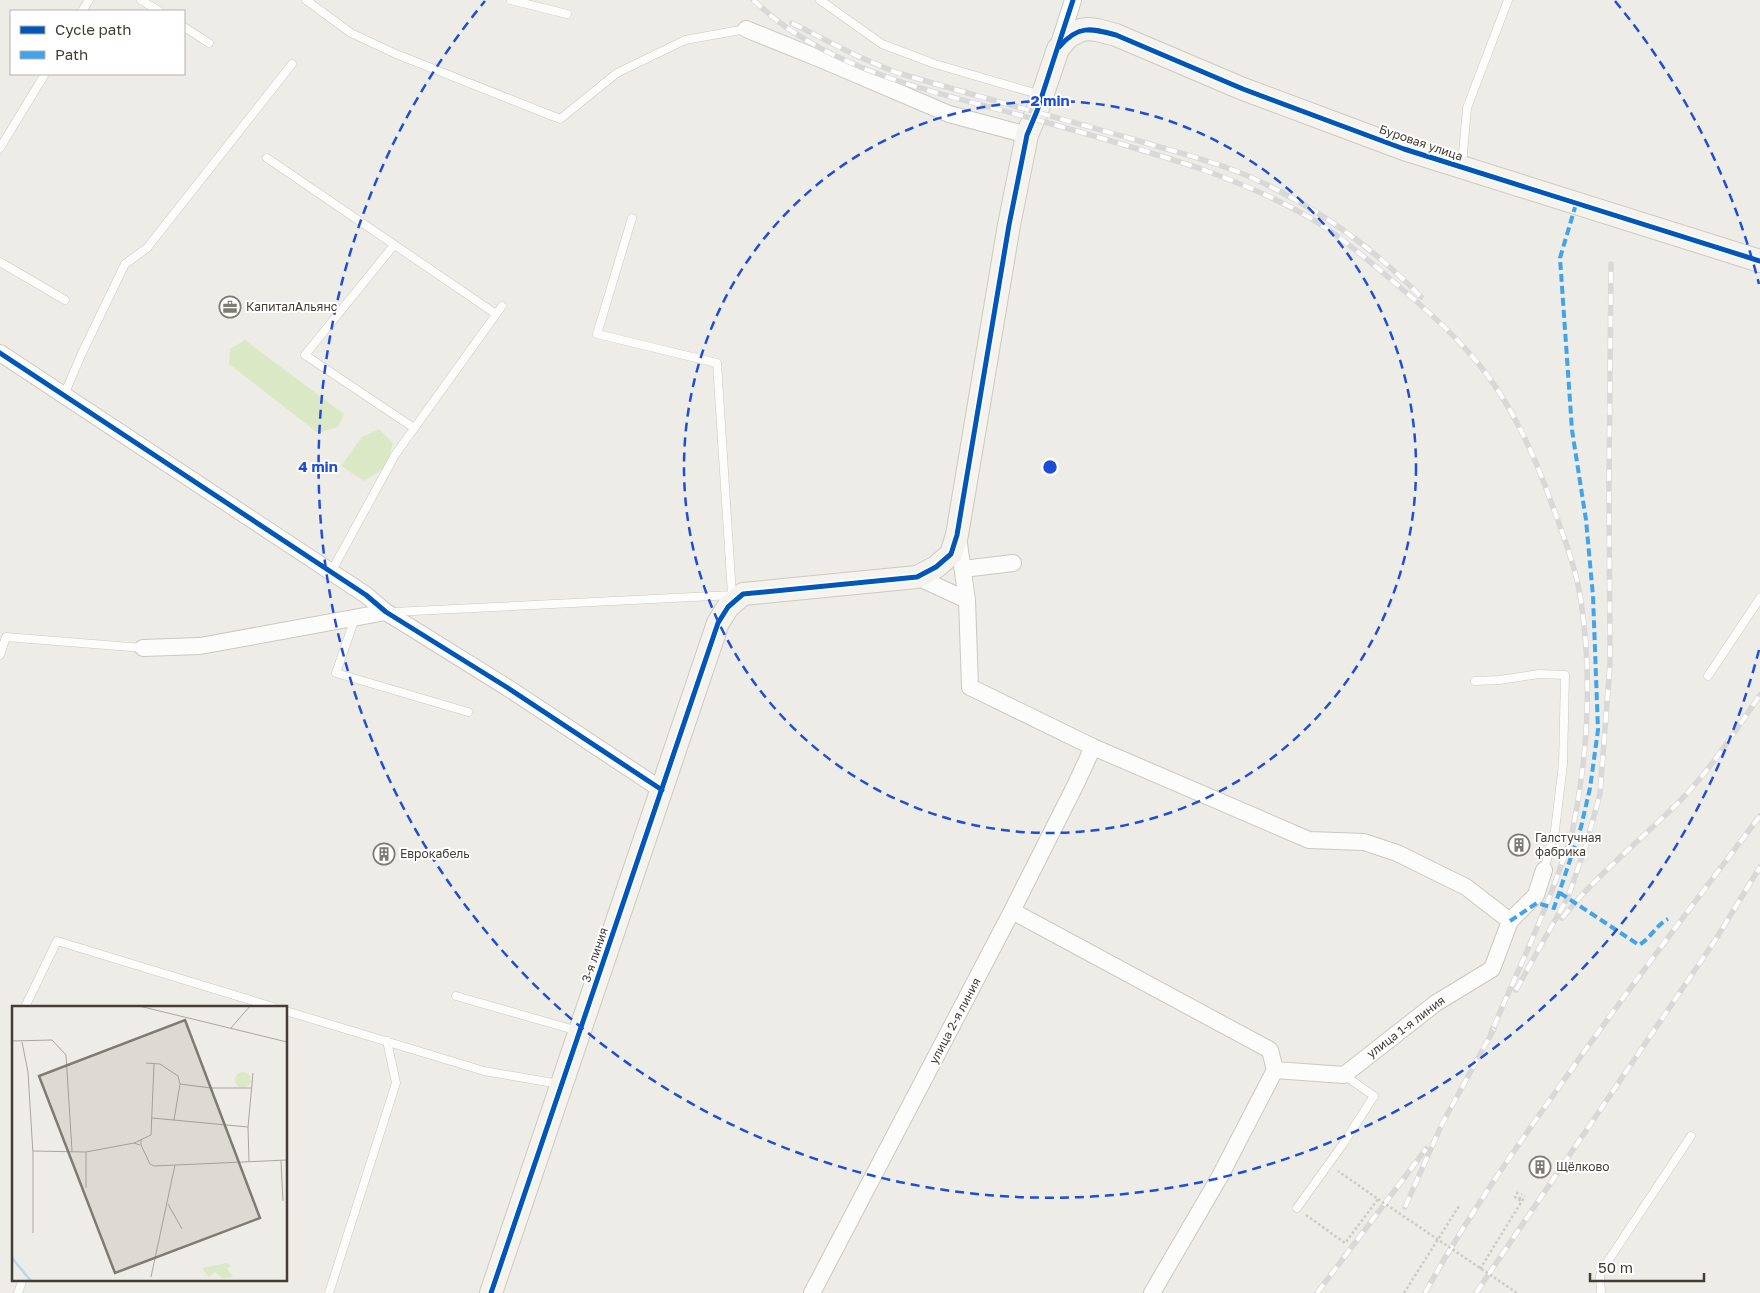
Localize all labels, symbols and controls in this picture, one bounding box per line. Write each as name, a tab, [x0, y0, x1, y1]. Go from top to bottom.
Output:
legend	[10, 10, 185, 75]
text: Cycle path	[55, 20, 131, 38]
text: Path	[55, 45, 88, 63]
text: 2 min	[1030, 91, 1070, 109]
street label: Буровая улица	[1377, 121, 1465, 164]
office icon: КапиталАльянс	[218, 295, 242, 319]
place label: КапиталАльянс	[246, 299, 338, 314]
text: 4 min	[298, 457, 338, 475]
centre of rings	[1041, 458, 1059, 476]
place label: Галстучная фабрика	[1535, 830, 1601, 859]
building icon: Галстучная фабрика	[1507, 833, 1531, 857]
building icon: Еврокабель	[372, 842, 396, 866]
place label: Еврокабель	[400, 846, 470, 861]
street label: 3-я линия	[578, 925, 611, 984]
street label: улица 2-я линия	[926, 975, 984, 1066]
street label: улица 1-я линия	[1364, 992, 1448, 1061]
inset map	[12, 1006, 288, 1280]
building icon: Щёлково	[1528, 1155, 1552, 1179]
place label: Щёлково	[1556, 1159, 1610, 1174]
scale bar	[1590, 1250, 1704, 1282]
text: 50 m	[1598, 1258, 1633, 1276]

